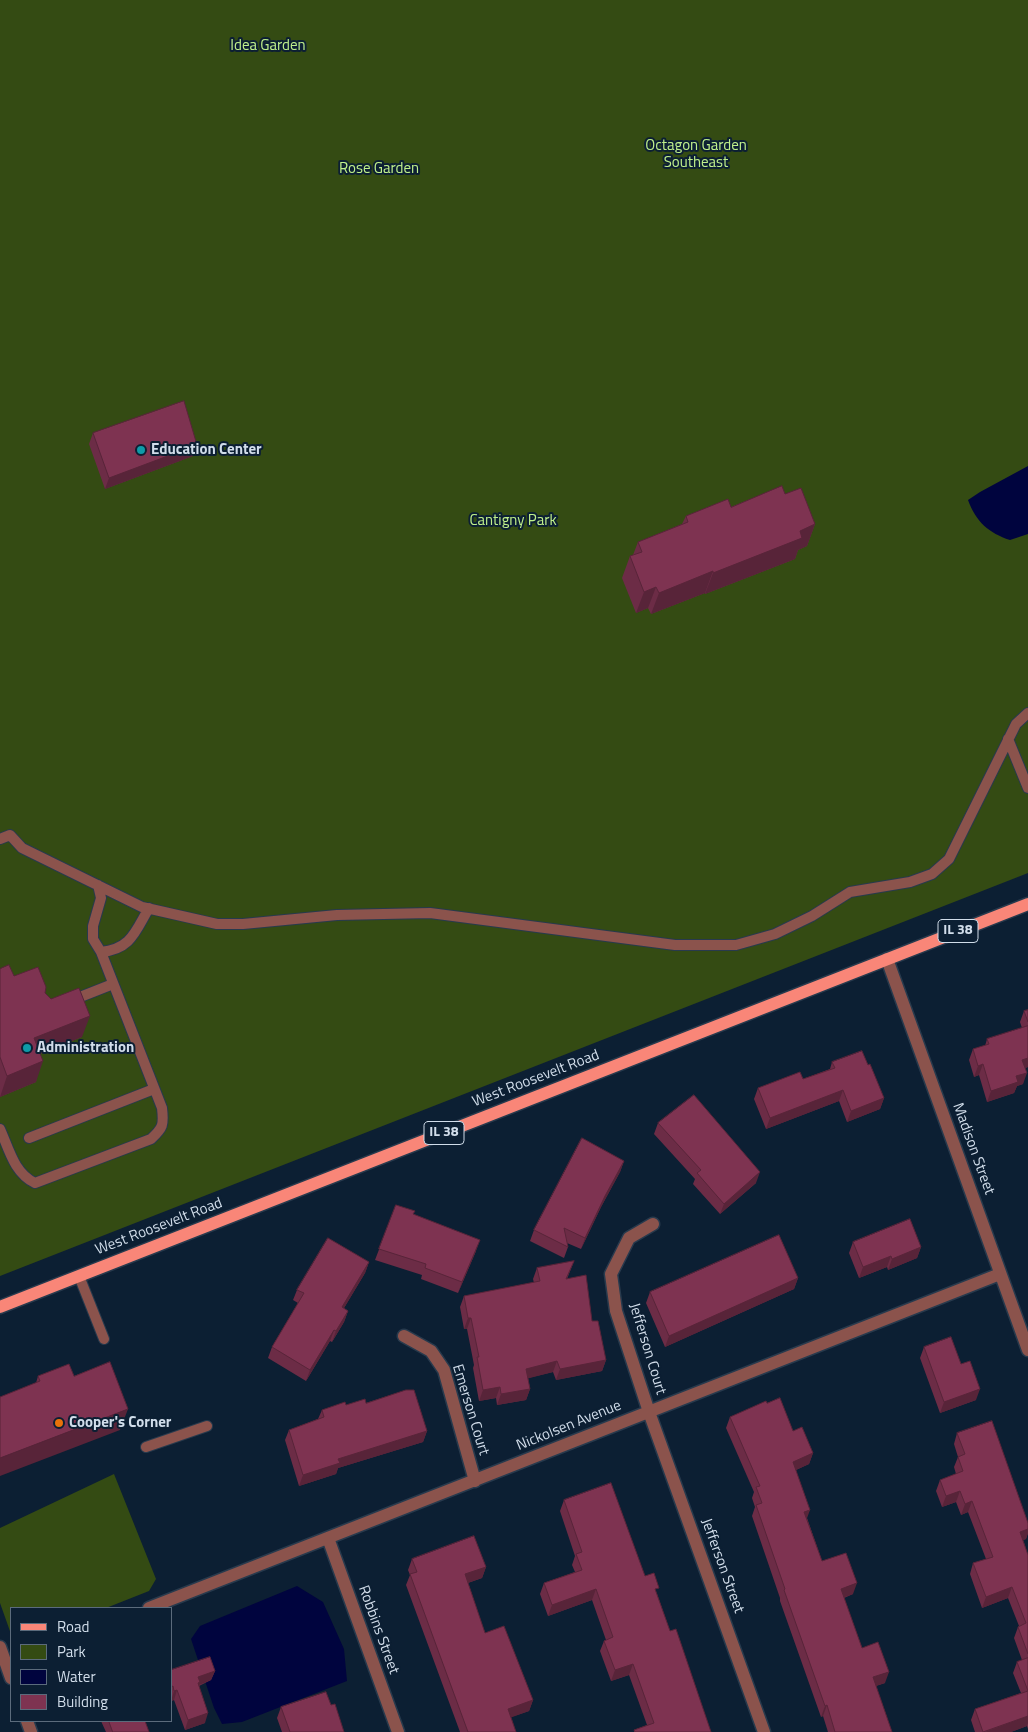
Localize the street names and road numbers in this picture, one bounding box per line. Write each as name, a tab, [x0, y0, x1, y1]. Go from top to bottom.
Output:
road number: IL 38	[938, 919, 978, 942]
street label: West Roosevelt Road	[470, 1046, 602, 1112]
street label: Madison Street	[948, 1101, 998, 1197]
road number: IL 38	[424, 1122, 464, 1144]
street label: West Roosevelt Road	[93, 1194, 225, 1260]
street label: Jefferson Court	[625, 1301, 669, 1397]
street label: Emerson Court	[448, 1362, 492, 1458]
street label: Nickolsen Avenue	[514, 1397, 624, 1455]
street label: Jefferson Street	[697, 1516, 747, 1616]
street label: Robbins Street	[354, 1583, 402, 1677]

